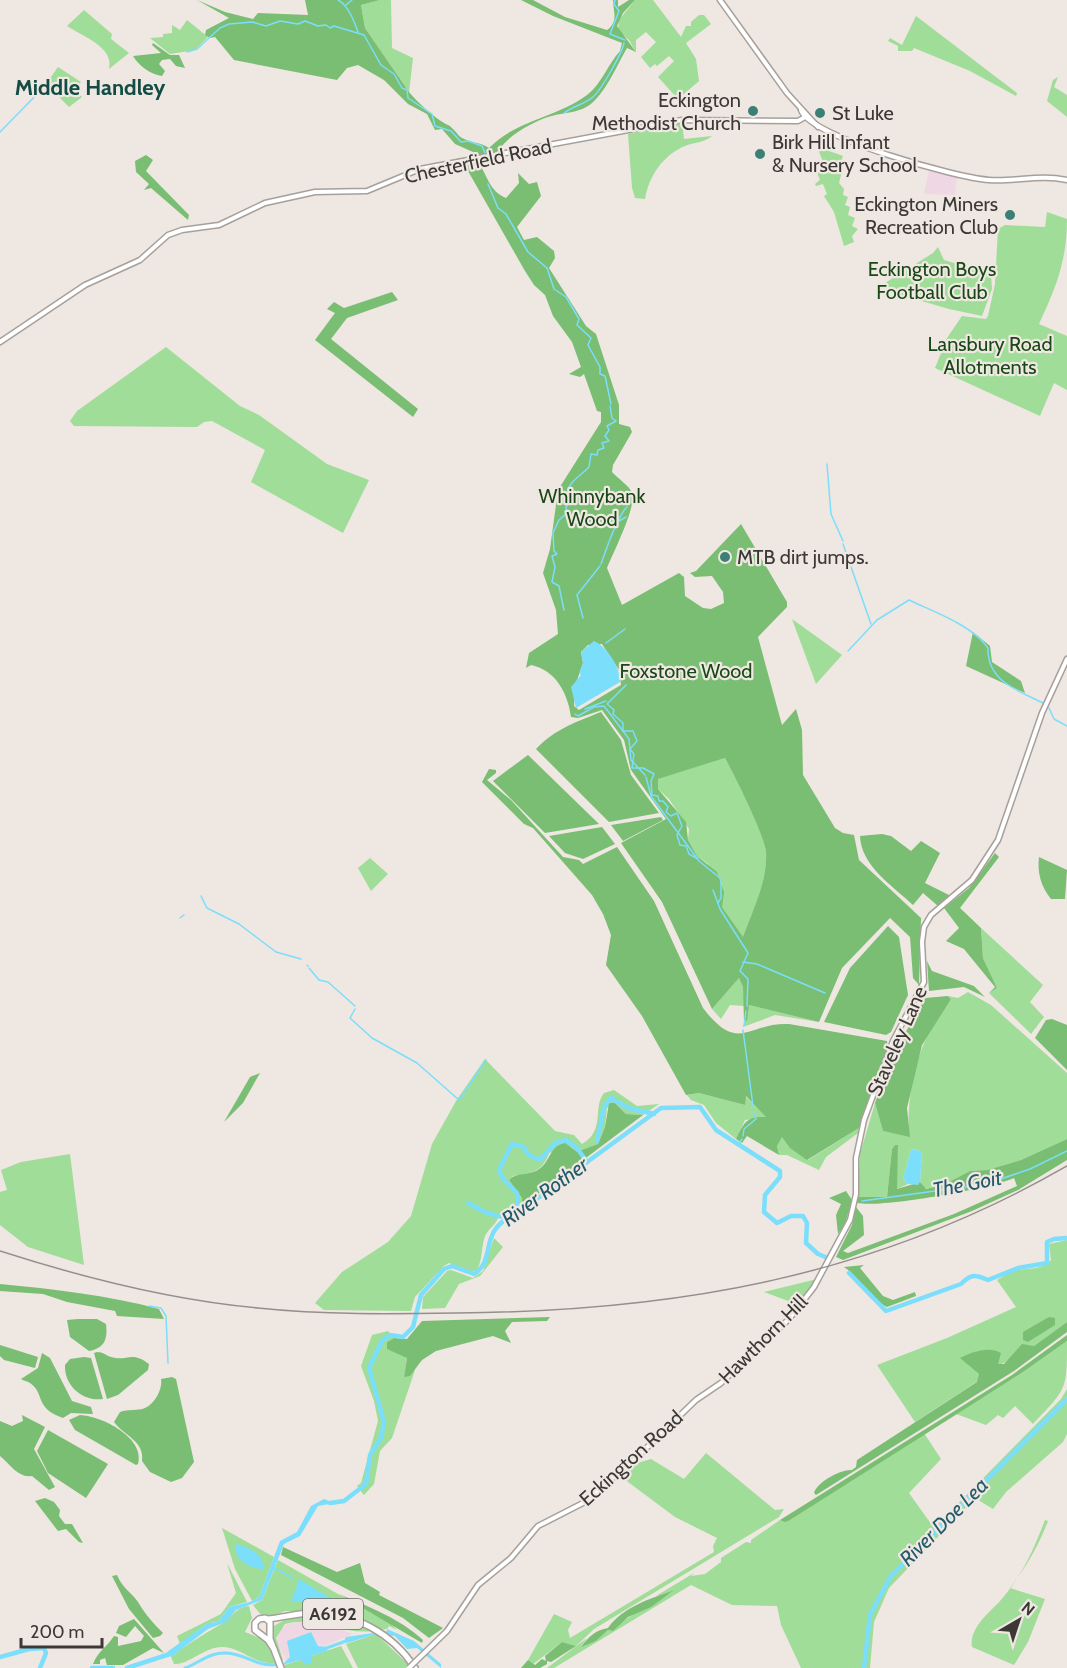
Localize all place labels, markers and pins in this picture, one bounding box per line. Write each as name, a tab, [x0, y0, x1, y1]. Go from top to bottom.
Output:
place label: Eckington Methodist Church	[592, 88, 741, 135]
place label: St Luke	[832, 101, 894, 125]
marker: Eckington Methodist Church	[746, 104, 760, 118]
marker: St Luke	[813, 106, 827, 120]
place label: Birk Hill Infant & Nursery School	[772, 130, 917, 177]
marker: Birk Hill Infant & Nursery School	[753, 147, 767, 161]
place label: Eckington Miners Recreation Club	[854, 192, 998, 239]
marker: Eckington Miners Recreation Club	[1003, 208, 1017, 222]
place label: MTB dirt jumps.	[737, 545, 869, 569]
marker: MTB dirt jumps.	[718, 550, 732, 564]

